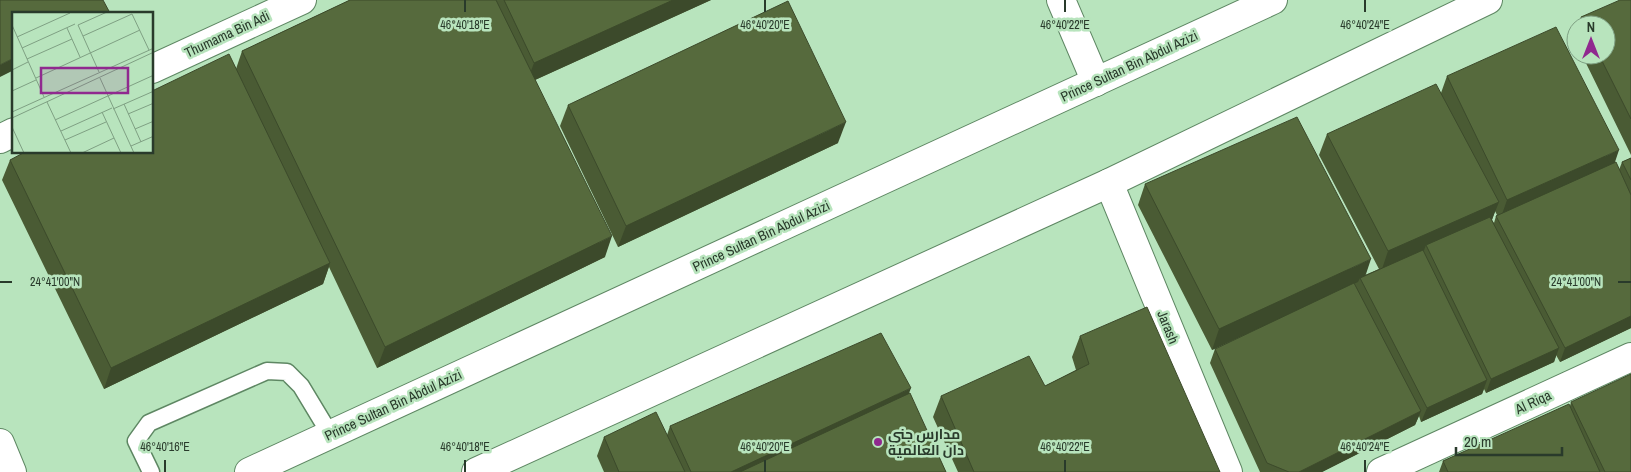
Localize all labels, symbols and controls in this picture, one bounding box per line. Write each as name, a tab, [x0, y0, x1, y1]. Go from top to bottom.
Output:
street label: Thumama Bin Adi	[182, 6, 272, 62]
inset map	[12, 12, 154, 154]
north arrow	[1566, 15, 1616, 65]
text: 46°40'18"E	[440, 17, 490, 33]
text: 46°40'20"E	[740, 17, 790, 33]
text: 46°40'22"E	[1040, 17, 1090, 33]
text: 46°40'24"E	[1340, 17, 1390, 33]
text: N	[1587, 18, 1595, 36]
street label: Prince Sultan Bin Abdul Azizi	[1058, 26, 1200, 106]
street label: Prince Sultan Bin Abdul Azizi	[690, 196, 832, 276]
text: 24°41'00"N	[30, 274, 80, 290]
text: 24°41'00"N	[1551, 274, 1601, 290]
street label: Jarash	[1153, 308, 1183, 346]
street label: Prince Sultan Bin Abdul Azizi	[322, 365, 464, 445]
street label: Al Riqa	[1511, 386, 1554, 419]
scale bar	[1456, 424, 1562, 456]
place label: مدارس جنى دان العالمية	[888, 425, 964, 459]
text: 20 m	[1464, 431, 1491, 452]
marker: مدارس جنى دان العالمية	[872, 436, 884, 448]
text: 46°40'16"E	[140, 439, 190, 455]
text: 46°40'18"E	[440, 439, 490, 455]
text: 46°40'20"E	[740, 439, 790, 455]
text: 46°40'22"E	[1040, 439, 1090, 455]
text: 46°40'24"E	[1340, 439, 1390, 455]

